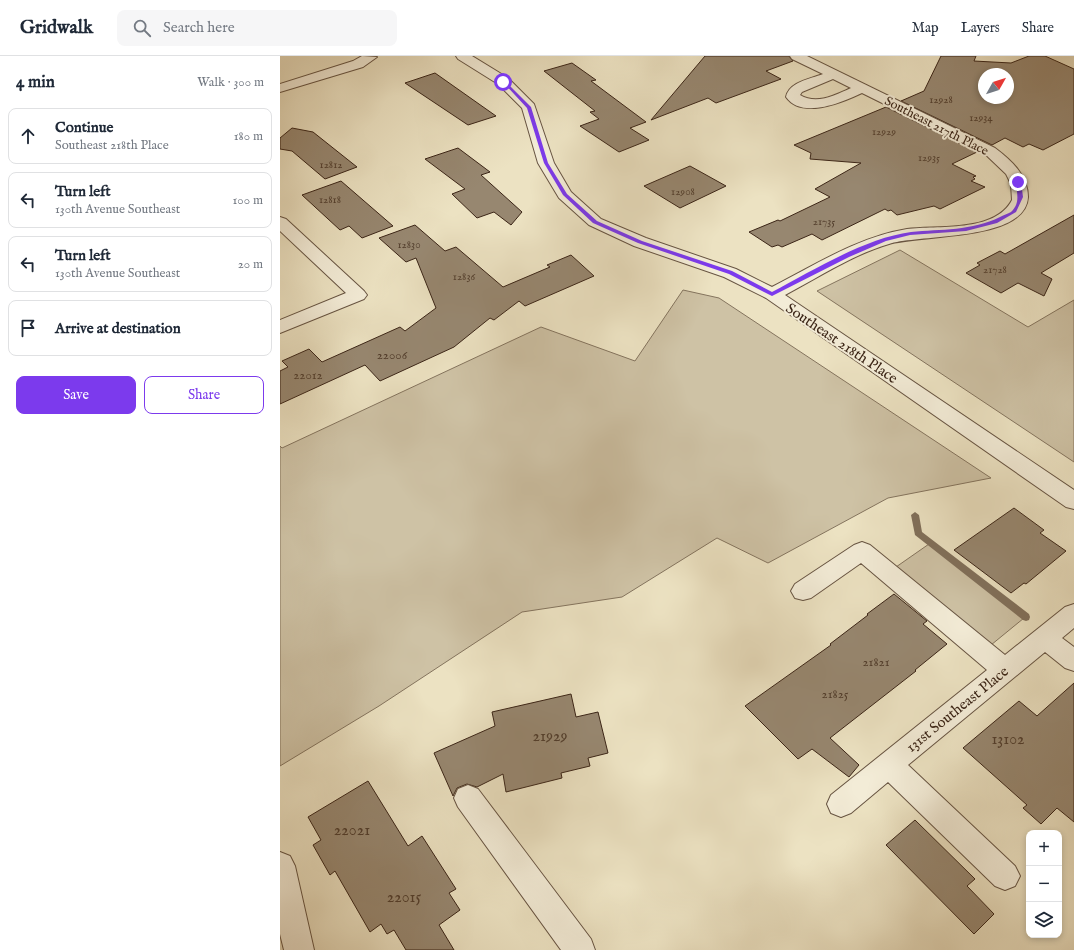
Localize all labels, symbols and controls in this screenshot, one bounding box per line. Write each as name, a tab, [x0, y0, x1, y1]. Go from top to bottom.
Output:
search box	[117, 10, 397, 46]
text: Gridwalk	[20, 16, 93, 40]
icon: search	[131, 17, 153, 39]
text: Search here	[163, 18, 235, 37]
text: Map	[912, 19, 939, 37]
text: Layers	[961, 19, 1000, 37]
text: Share	[1022, 19, 1054, 37]
north arrow	[978, 68, 1014, 104]
text: 4 min	[16, 72, 55, 93]
route start	[494, 73, 512, 91]
text: Walk · 300 m	[197, 74, 264, 91]
street label: Southeast 217th Place	[881, 93, 991, 160]
house number: 12928	[929, 93, 953, 107]
house number: 12934	[969, 111, 993, 125]
text: Continue	[55, 118, 113, 137]
icon: ahead	[17, 125, 39, 147]
house number: 12929	[872, 125, 896, 139]
text: 180 m	[234, 128, 263, 145]
text: Southeast 218th Place	[55, 137, 169, 154]
house number: 12935	[918, 151, 940, 165]
house number: 12812	[320, 158, 342, 172]
route end	[1009, 173, 1027, 191]
text: Turn left	[55, 182, 111, 201]
house number: 12908	[671, 185, 695, 199]
icon: left	[17, 189, 39, 211]
text: 100 m	[233, 192, 263, 209]
house number: 12818	[319, 193, 341, 207]
text: 130th Avenue Southeast	[55, 201, 180, 218]
house number: 21735	[813, 215, 835, 229]
house number: 12830	[397, 238, 421, 252]
text: Turn left	[55, 246, 111, 265]
icon: left	[17, 253, 39, 275]
text: 20 m	[238, 256, 263, 273]
house number: 21728	[983, 263, 1007, 277]
text: 130th Avenue Southeast	[55, 265, 180, 282]
house number: 12836	[453, 270, 476, 284]
street label: Southeast 218th Place	[782, 299, 901, 388]
icon: arrive	[17, 317, 39, 339]
text: Arrive at destination	[55, 319, 181, 338]
house number: 22006	[377, 347, 408, 364]
house number: 22012	[293, 367, 323, 384]
button: Save	[16, 376, 136, 414]
button: Share	[144, 376, 264, 414]
house number: 21821	[863, 654, 890, 671]
street label: 131st Southeast Place	[902, 662, 1013, 757]
house number: 21825	[822, 686, 849, 703]
house number: 21929	[533, 727, 567, 747]
house number: 13102	[991, 730, 1025, 750]
house number: 22021	[334, 821, 370, 841]
map controls	[1026, 830, 1062, 938]
button: +	[1026, 830, 1062, 866]
button: −	[1026, 866, 1062, 902]
house number: 22015	[387, 888, 421, 908]
button: layers	[1026, 902, 1062, 938]

